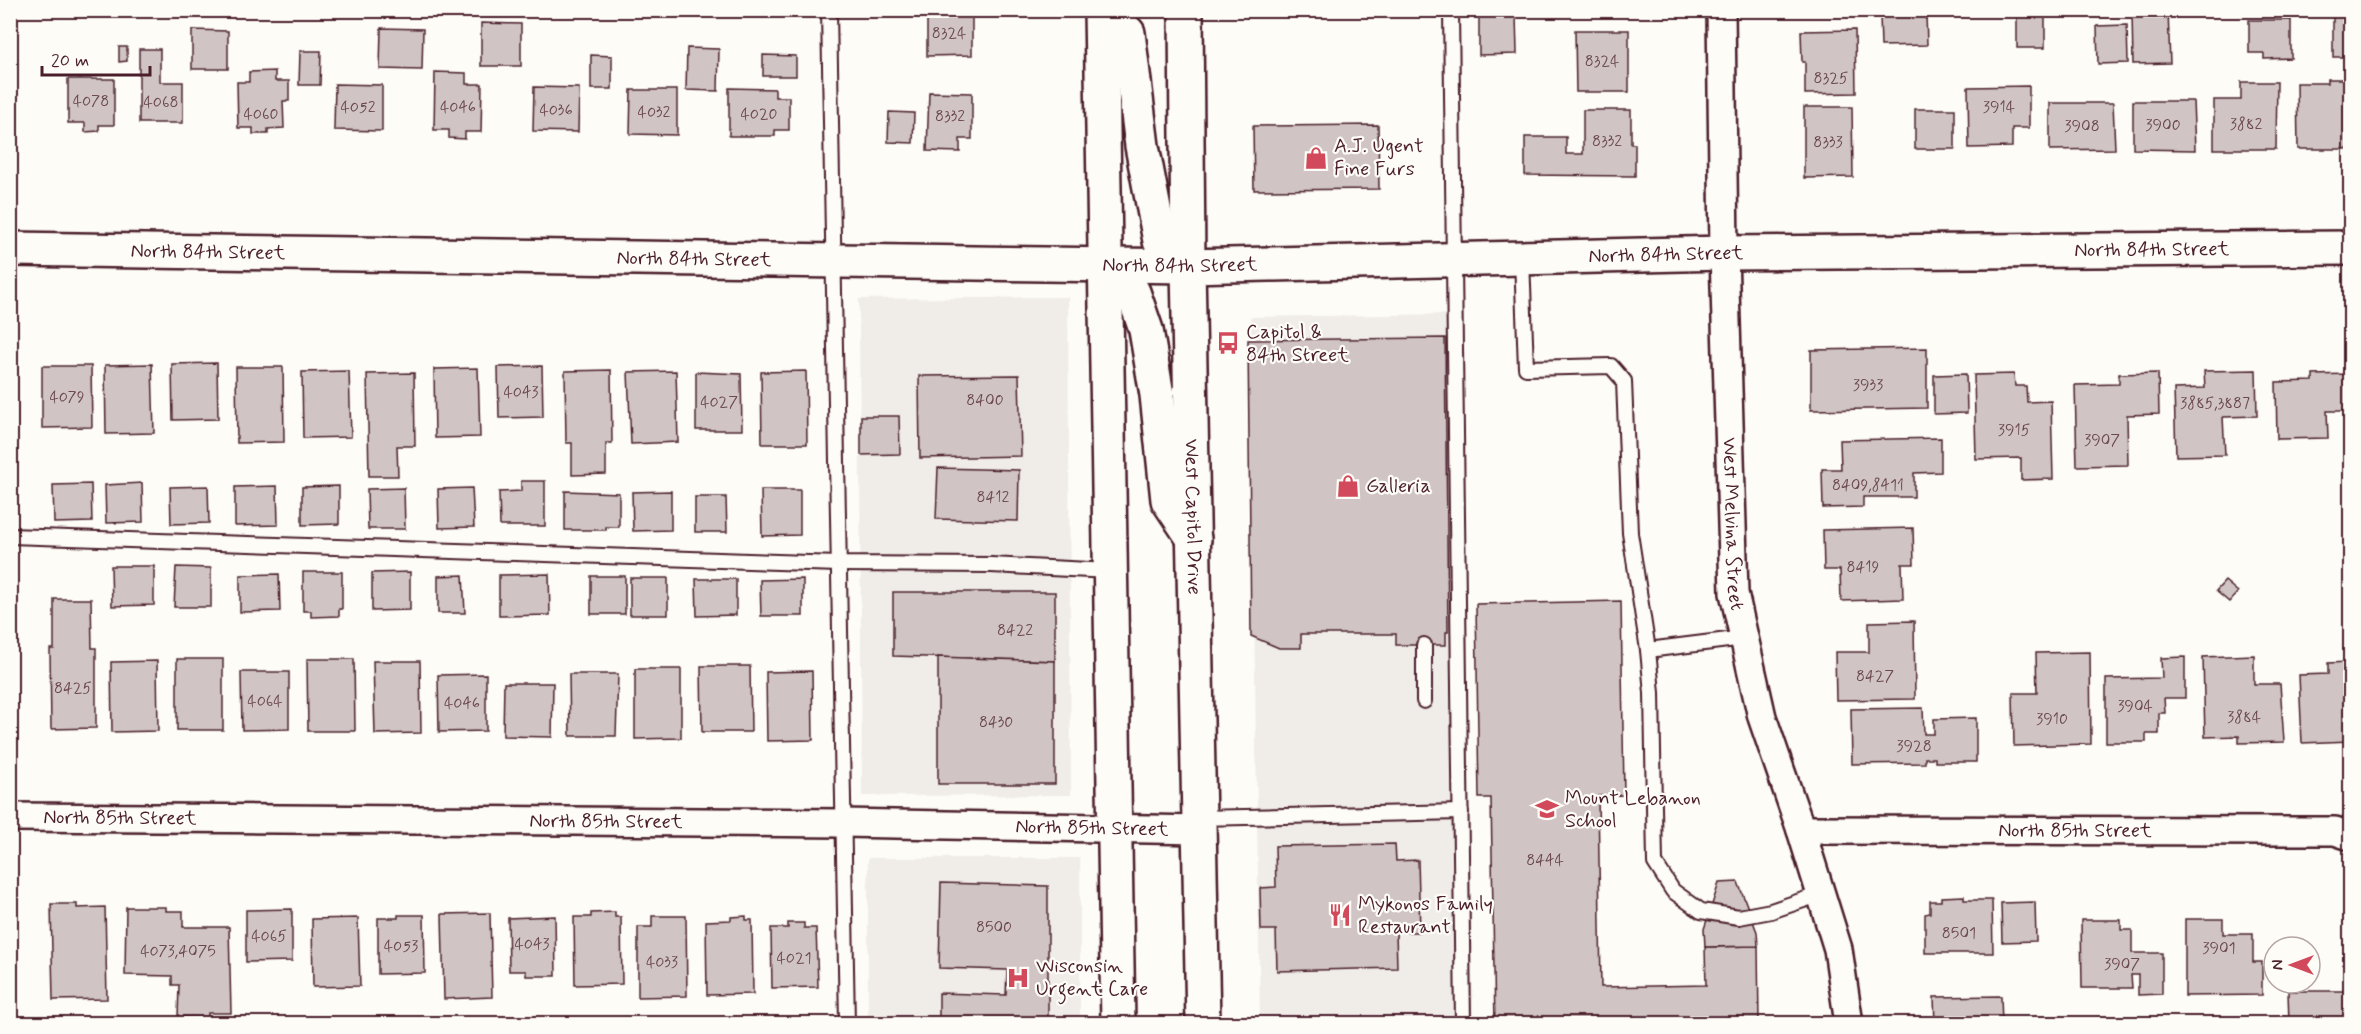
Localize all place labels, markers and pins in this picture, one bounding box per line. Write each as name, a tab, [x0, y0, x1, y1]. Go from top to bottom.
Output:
place label: A.J. Ugent Fine Furs	[1334, 133, 1424, 183]
shop icon: A.J. Ugent Fine Furs	[1303, 145, 1329, 171]
place label: Capitol & 84th Street	[1246, 319, 1349, 369]
bus stop icon: Capitol & 84th Street	[1215, 330, 1241, 356]
shop icon: Galleria	[1335, 473, 1361, 499]
place label: Galleria	[1366, 473, 1431, 500]
place label: Mount Lebanon School	[1565, 785, 1701, 835]
school or university icon: Mount Lebanon School	[1534, 796, 1560, 822]
place label: Mykonos Family Restaurant	[1358, 891, 1493, 941]
restaurant icon: Mykonos Family Restaurant	[1327, 902, 1353, 928]
place label: Wisconsin Urgent Care	[1036, 953, 1148, 1005]
hospital icon: Wisconsin Urgent Care	[1005, 965, 1031, 991]

